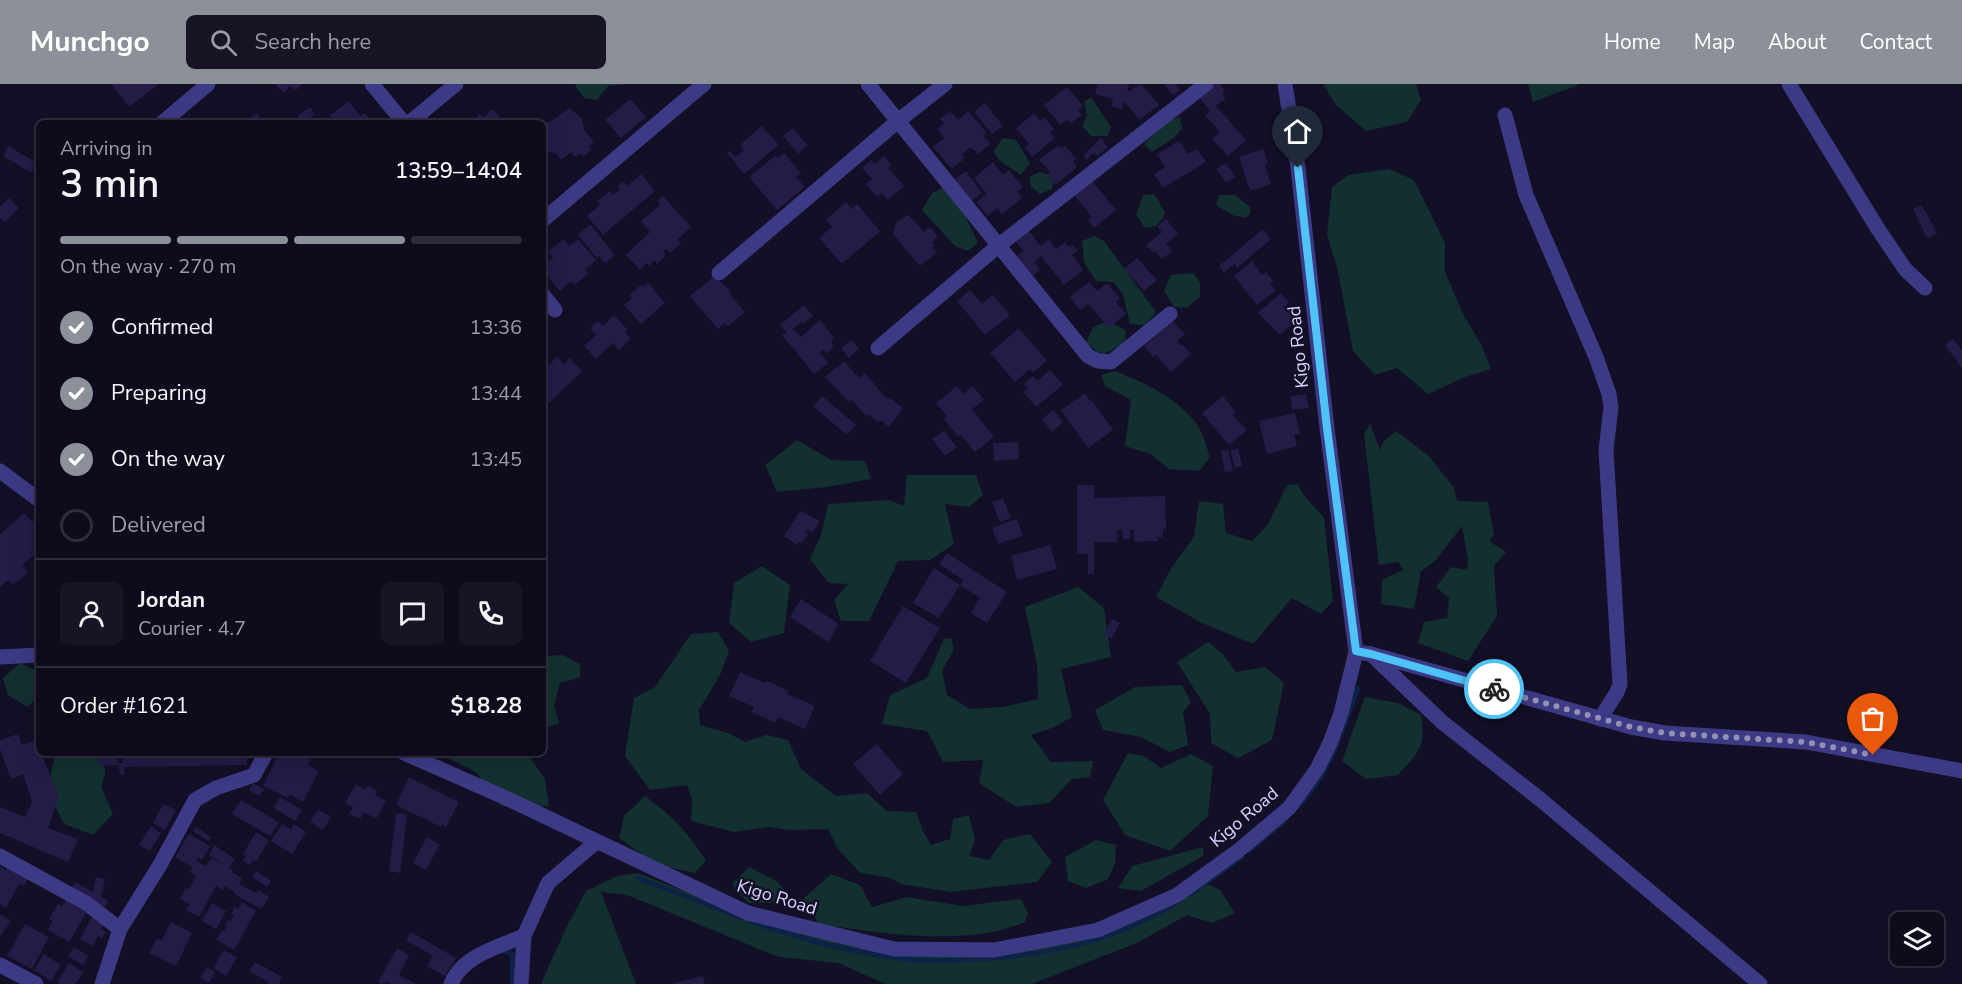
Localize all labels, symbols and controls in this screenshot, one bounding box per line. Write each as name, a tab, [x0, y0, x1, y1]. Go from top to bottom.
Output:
search box	[186, 15, 606, 69]
text: Munchgo	[30, 23, 150, 61]
icon: search	[207, 26, 240, 59]
text: Search here	[255, 27, 371, 57]
text: Home	[1604, 28, 1661, 56]
text: Map	[1694, 28, 1735, 56]
text: About	[1768, 28, 1826, 56]
text: Contact	[1859, 28, 1932, 56]
pin	[1272, 106, 1323, 168]
icon: home	[1281, 115, 1314, 148]
text: Arriving in	[60, 135, 153, 162]
text: 13:59–14:04	[395, 156, 522, 186]
text: 3 min	[60, 158, 159, 211]
text: On the way · 270 m	[60, 253, 236, 280]
street label: Kigo Road	[1282, 305, 1314, 389]
icon: check	[60, 311, 93, 344]
text: Confirmed	[111, 312, 213, 342]
text: 13:36	[469, 314, 522, 341]
icon: check	[60, 377, 93, 410]
text: Preparing	[111, 378, 207, 408]
text: 13:44	[469, 380, 522, 407]
icon: check	[60, 443, 93, 476]
text: On the way	[111, 444, 225, 474]
text: 13:45	[469, 446, 522, 473]
text: Delivered	[111, 510, 206, 540]
button: person	[60, 582, 123, 645]
button: chat	[381, 582, 444, 645]
button: phone	[459, 582, 522, 645]
text: Jordan	[138, 585, 205, 615]
text: Courier · 4.7	[138, 615, 246, 642]
courier	[1464, 659, 1524, 719]
icon: bike	[1478, 673, 1511, 706]
text: Order #1621	[60, 691, 189, 721]
text: $18.28	[451, 691, 522, 721]
pin	[1847, 693, 1898, 755]
icon: bag	[1856, 702, 1889, 735]
street label: Kigo Road	[1205, 781, 1283, 853]
street label: Kigo Road	[734, 873, 820, 921]
map controls	[1890, 912, 1944, 966]
button: layers	[1890, 912, 1944, 966]

